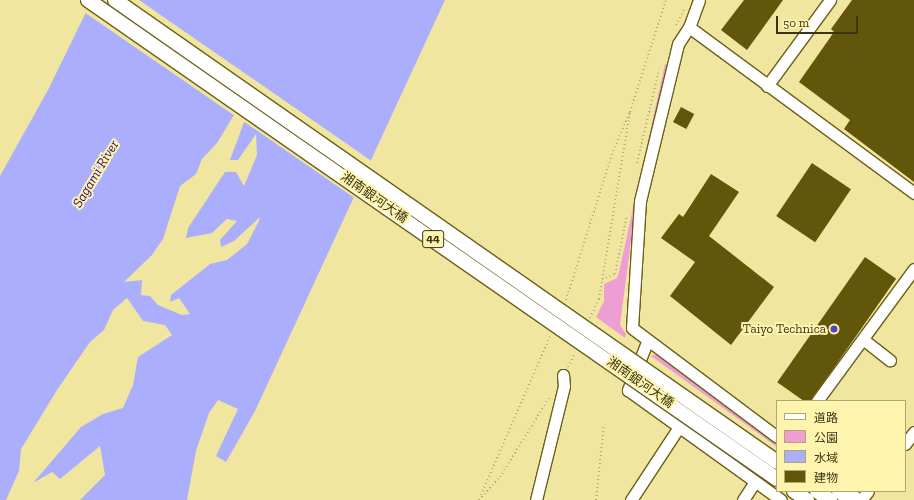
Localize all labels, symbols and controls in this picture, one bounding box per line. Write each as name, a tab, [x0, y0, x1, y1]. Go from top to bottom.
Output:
scale bar	[778, 8, 860, 34]
text: 50 m	[783, 16, 809, 30]
water label: Sagami River	[69, 137, 123, 211]
street label: 湘南銀河大橋	[338, 169, 410, 227]
road number: 44	[422, 229, 444, 249]
place label: Taiyo Technica	[742, 321, 826, 337]
marker: Taiyo Technica	[829, 324, 839, 334]
street label: 湘南銀河大橋	[604, 354, 676, 412]
legend	[776, 400, 906, 492]
text: 道路	[814, 411, 838, 425]
text: 公園	[814, 431, 838, 445]
text: 水域	[814, 451, 838, 465]
text: 建物	[814, 471, 838, 485]

